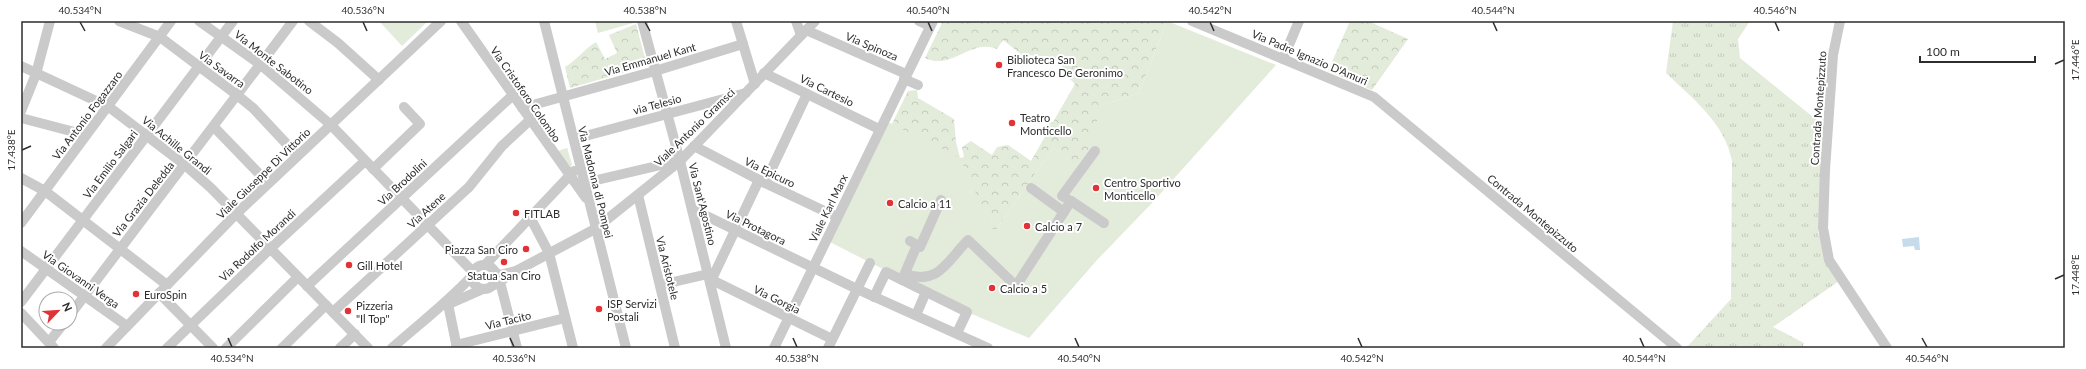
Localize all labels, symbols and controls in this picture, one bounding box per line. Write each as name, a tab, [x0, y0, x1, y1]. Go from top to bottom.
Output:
text: 40.534°N	[58, 4, 102, 16]
text: 40.536°N	[341, 4, 385, 16]
text: 40.538°N	[623, 4, 667, 16]
text: 40.540°N	[906, 4, 950, 16]
text: 40.542°N	[1188, 4, 1232, 16]
text: 40.544°N	[1471, 4, 1515, 16]
text: 40.546°N	[1753, 4, 1797, 16]
street label: Via Monte Sabotino	[232, 27, 316, 97]
street label: Via Padre Ignazio D'Amuri	[1250, 27, 1370, 88]
street label: Via Spinoza	[844, 29, 900, 63]
scale bar	[1920, 38, 2035, 64]
text: 17.446°E	[2069, 39, 2081, 81]
street label: Via Emmanuel Kant	[603, 40, 697, 78]
street label: Via Cristoforo Colombo	[488, 44, 564, 144]
text: 100 m	[1926, 44, 1960, 59]
street label: Via Savarra	[196, 48, 248, 90]
street label: Contrada Montepizzuto	[1808, 50, 1828, 166]
place label: Biblioteca San Francesco De Geronimo	[1007, 53, 1123, 79]
marker: Biblioteca San Francesco De Geronimo	[994, 60, 1004, 70]
street label: Via Antonio Fogazzaro	[49, 68, 125, 162]
street label: Via Cartesio	[798, 71, 856, 109]
street label: Viale Antonio Gramsci	[651, 85, 737, 169]
street label: via Telesio	[632, 91, 682, 117]
place label: Teatro Monticello	[1020, 111, 1072, 137]
street label: Via Achille Grandi	[140, 113, 215, 177]
marker: Teatro Monticello	[1007, 118, 1017, 128]
street label: Viale Giuseppe Di Vittorio	[213, 125, 313, 221]
street label: Via Madonna di Pompei	[576, 125, 616, 240]
street label: Via Emilio Salgari	[80, 127, 140, 201]
text: 17.438°E	[5, 129, 17, 171]
street label: Via Epicuro	[743, 154, 797, 190]
street label: Via Brodolini	[375, 156, 429, 208]
street label: Via Grazia Deledda	[110, 159, 176, 239]
street label: Via Sant'Agostino	[686, 161, 720, 247]
street label: Viale Karl Marx	[806, 171, 850, 244]
street label: Contrada Montepizzuto	[1485, 171, 1581, 255]
place label: Centro Sportivo Monticello	[1104, 176, 1181, 202]
marker: Centro Sportivo Monticello	[1091, 183, 1101, 193]
street label: Via Atene	[404, 189, 448, 231]
place label: Calcio a 11	[898, 197, 951, 210]
marker: Calcio a 11	[885, 198, 895, 208]
street label: Via Rodolfo Morandi	[216, 206, 298, 284]
place label: FITLAB	[524, 207, 560, 220]
street label: Via Protagora	[724, 207, 788, 247]
marker: FITLAB	[511, 208, 521, 218]
place label: Calcio a 7	[1035, 220, 1082, 233]
marker: Calcio a 7	[1022, 221, 1032, 231]
street label: Via Aristotele	[654, 235, 682, 301]
place label: Piazza San Ciro	[445, 243, 518, 256]
marker: Piazza San Ciro	[521, 244, 531, 254]
street label: Via Giovanni Verga	[40, 248, 122, 310]
text: 17.448°E	[2069, 254, 2081, 296]
marker: Statua San Ciro	[499, 257, 509, 267]
place label: Gill Hotel	[357, 259, 402, 272]
marker: Gill Hotel	[344, 260, 354, 270]
place label: Statua San Ciro	[467, 269, 541, 282]
street label: Via Gorgia	[752, 282, 802, 316]
place label: Calcio a 5	[1000, 282, 1047, 295]
marker: Calcio a 5	[987, 283, 997, 293]
place label: EuroSpin	[144, 288, 187, 301]
marker: EuroSpin	[131, 289, 141, 299]
north arrow	[38, 291, 78, 331]
place label: ISP Servizi Postali	[607, 297, 657, 323]
place label: Pizzeria "Il Top"	[356, 299, 393, 325]
text: N	[60, 300, 75, 313]
marker: ISP Servizi Postali	[594, 304, 604, 314]
marker: Pizzeria "Il Top"	[343, 306, 353, 316]
street label: Via Tacito	[484, 308, 532, 332]
text: 40.534°N	[210, 352, 254, 364]
text: 40.536°N	[492, 352, 536, 364]
text: 40.538°N	[775, 352, 819, 364]
text: 40.540°N	[1057, 352, 1101, 364]
text: 40.542°N	[1340, 352, 1384, 364]
text: 40.544°N	[1622, 352, 1666, 364]
text: 40.546°N	[1905, 352, 1949, 364]

